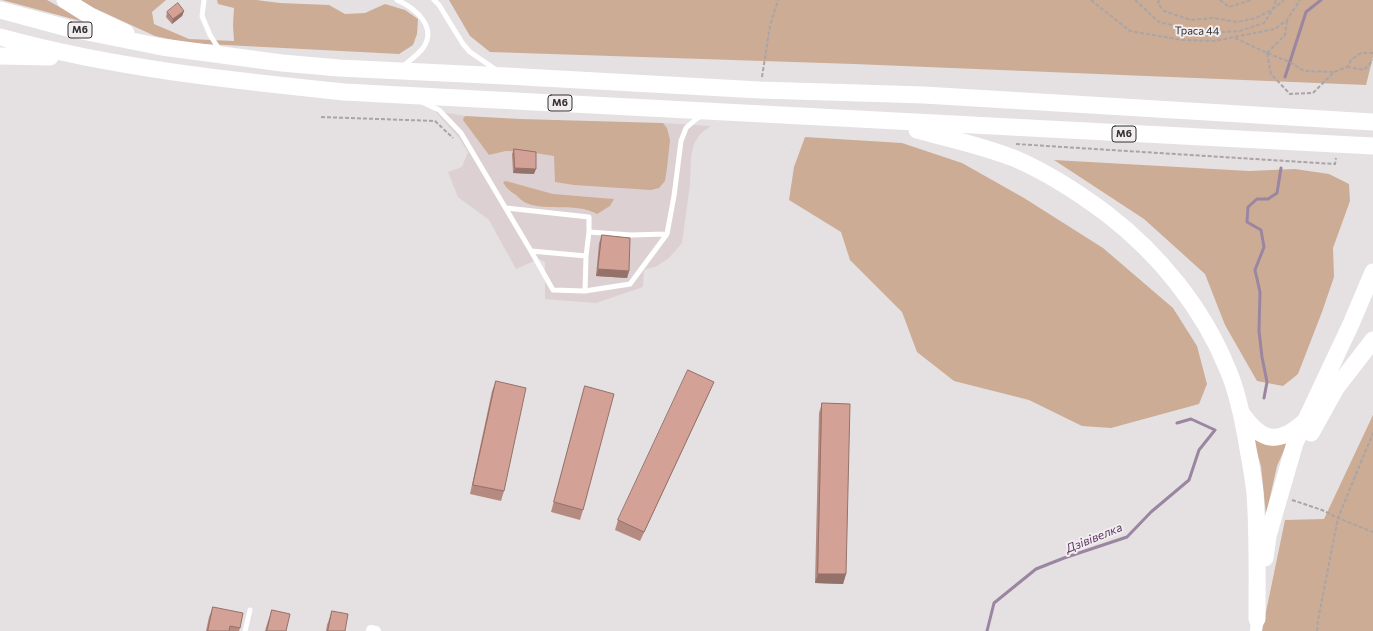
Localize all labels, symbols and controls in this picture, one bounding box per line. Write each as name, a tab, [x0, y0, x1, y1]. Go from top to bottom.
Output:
road number: М6	[68, 22, 92, 38]
street label: Траса 44	[1175, 24, 1219, 38]
road number: М6	[548, 95, 572, 111]
road number: М6	[1112, 126, 1136, 142]
water label: Дзівівелка	[1063, 520, 1125, 556]

